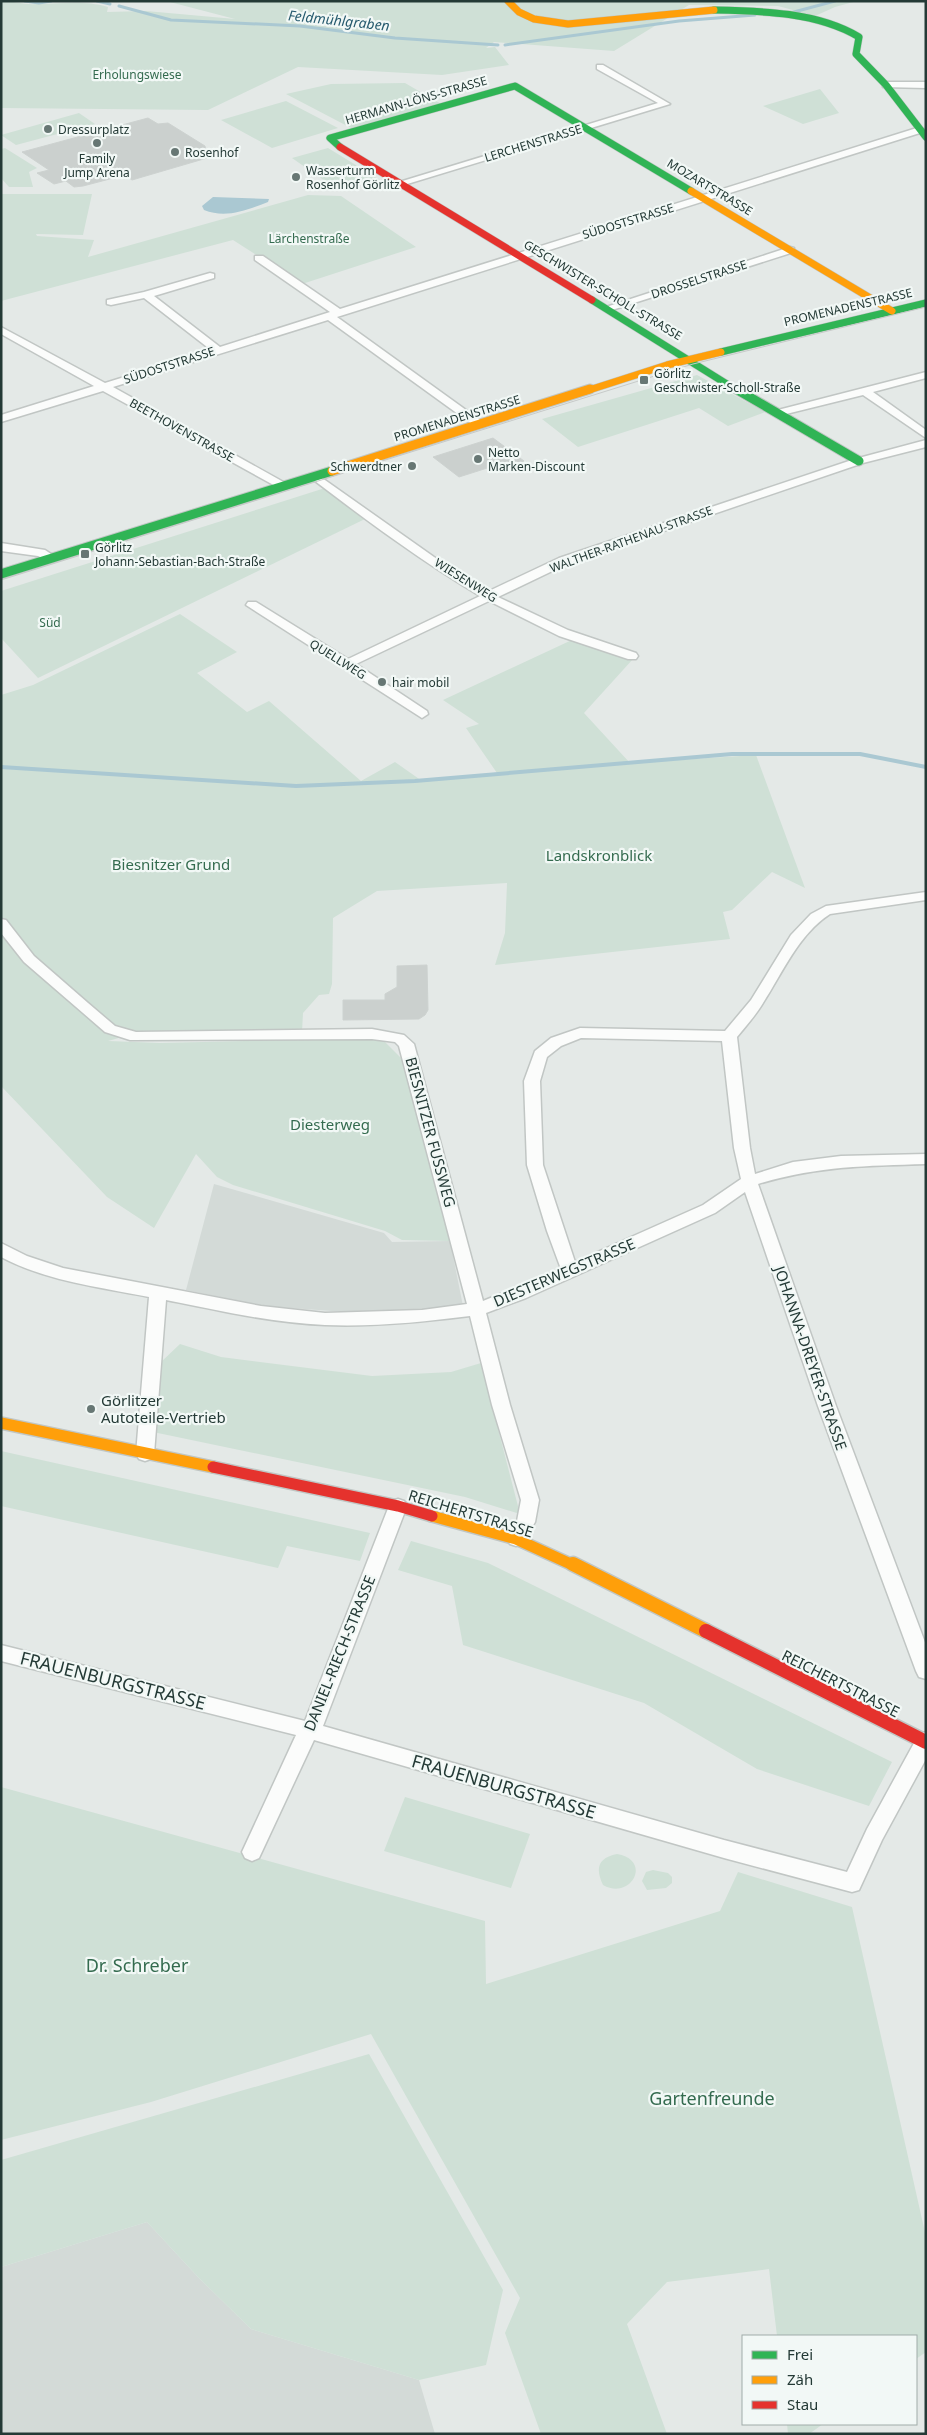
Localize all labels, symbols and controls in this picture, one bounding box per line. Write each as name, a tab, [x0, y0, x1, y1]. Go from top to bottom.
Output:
water label: Feldmühlgraben	[287, 5, 391, 35]
park label: Erholungswiese	[92, 66, 182, 83]
street label: HERMANN-LÖNS-STRASSE	[343, 72, 489, 128]
street label: LERCHENSTRASSE	[482, 120, 584, 166]
place label: Dressurplatz	[58, 121, 130, 138]
marker: Dressurplatz	[42, 123, 54, 135]
marker: Family Jump Arena	[91, 137, 103, 149]
place label: Rosenhof	[185, 144, 239, 161]
marker: Rosenhof	[169, 146, 181, 158]
place label: Family Jump Arena	[63, 150, 130, 181]
street label: MOZARTSTRASSE	[664, 155, 756, 219]
place label: Wasserturm Rosenhof Görlitz	[306, 162, 400, 193]
marker: Wasserturm Rosenhof Görlitz	[290, 171, 302, 183]
street label: SÜDOSTSTRASSE	[580, 199, 676, 243]
park label: Lärchenstraße	[269, 230, 350, 247]
street label: GESCHWISTER-SCHOLL-STRASSE	[521, 236, 685, 344]
street label: DROSSELSTRASSE	[649, 255, 749, 303]
street label: PROMENADENSTRASSE	[782, 284, 914, 330]
street label: SÜDOSTSTRASSE	[121, 342, 217, 388]
place label: Görlitz Geschwister-Scholl-Straße	[654, 365, 801, 396]
marker: Görlitz Geschwister-Scholl-Straße	[638, 374, 650, 386]
street label: PROMENADENSTRASSE	[392, 391, 522, 445]
street label: BEETHOVENSTRASSE	[127, 394, 237, 466]
place label: Netto Marken-Discount	[488, 444, 585, 475]
marker: Netto Marken-Discount	[472, 453, 484, 465]
place label: Schwerdtner	[330, 458, 402, 475]
marker: Schwerdtner	[406, 460, 418, 472]
street label: WALTHER-RATHENAU-STRASSE	[547, 502, 715, 576]
place label: Görlitz Johann-Sebastian-Bach-Straße	[94, 539, 266, 570]
marker: Görlitz Johann-Sebastian-Bach-Straße	[79, 548, 91, 560]
street label: WIESENWEG	[431, 554, 501, 606]
park label: Süd	[39, 614, 61, 631]
street label: QUELLWEG	[306, 635, 370, 683]
place label: hair mobil	[392, 674, 449, 691]
marker: hair mobil	[376, 676, 388, 688]
park label: Landskronblick	[546, 845, 652, 865]
park label: Biesnitzer Grund	[112, 854, 230, 874]
street label: BIESNITZER FUSSWEG	[401, 1055, 461, 1209]
park label: Diesterweg	[290, 1114, 370, 1134]
street label: DIESTERWEGSTRASSE	[490, 1233, 638, 1311]
street label: JOHANNA-DREYER-STRASSE	[769, 1261, 852, 1453]
place label: Görlitzer Autoteile-Vertrieb	[101, 1390, 226, 1427]
marker: Görlitzer Autoteile-Vertrieb	[85, 1403, 97, 1415]
street label: REICHERTSTRASSE	[406, 1484, 536, 1542]
street label: DANIEL-RIECH-STRASSE	[299, 1572, 379, 1734]
street label: FRAUENBURGSTRASSE	[18, 1645, 208, 1715]
street label: REICHERTSTRASSE	[779, 1645, 903, 1721]
street label: FRAUENBURGSTRASSE	[409, 1748, 599, 1824]
park label: Dr. Schreber	[86, 1953, 189, 1977]
park label: Gartenfreunde	[649, 2086, 775, 2110]
legend	[742, 2335, 917, 2425]
text: Frei	[787, 2344, 813, 2364]
text: Zäh	[787, 2369, 813, 2389]
text: Stau	[787, 2394, 818, 2414]

